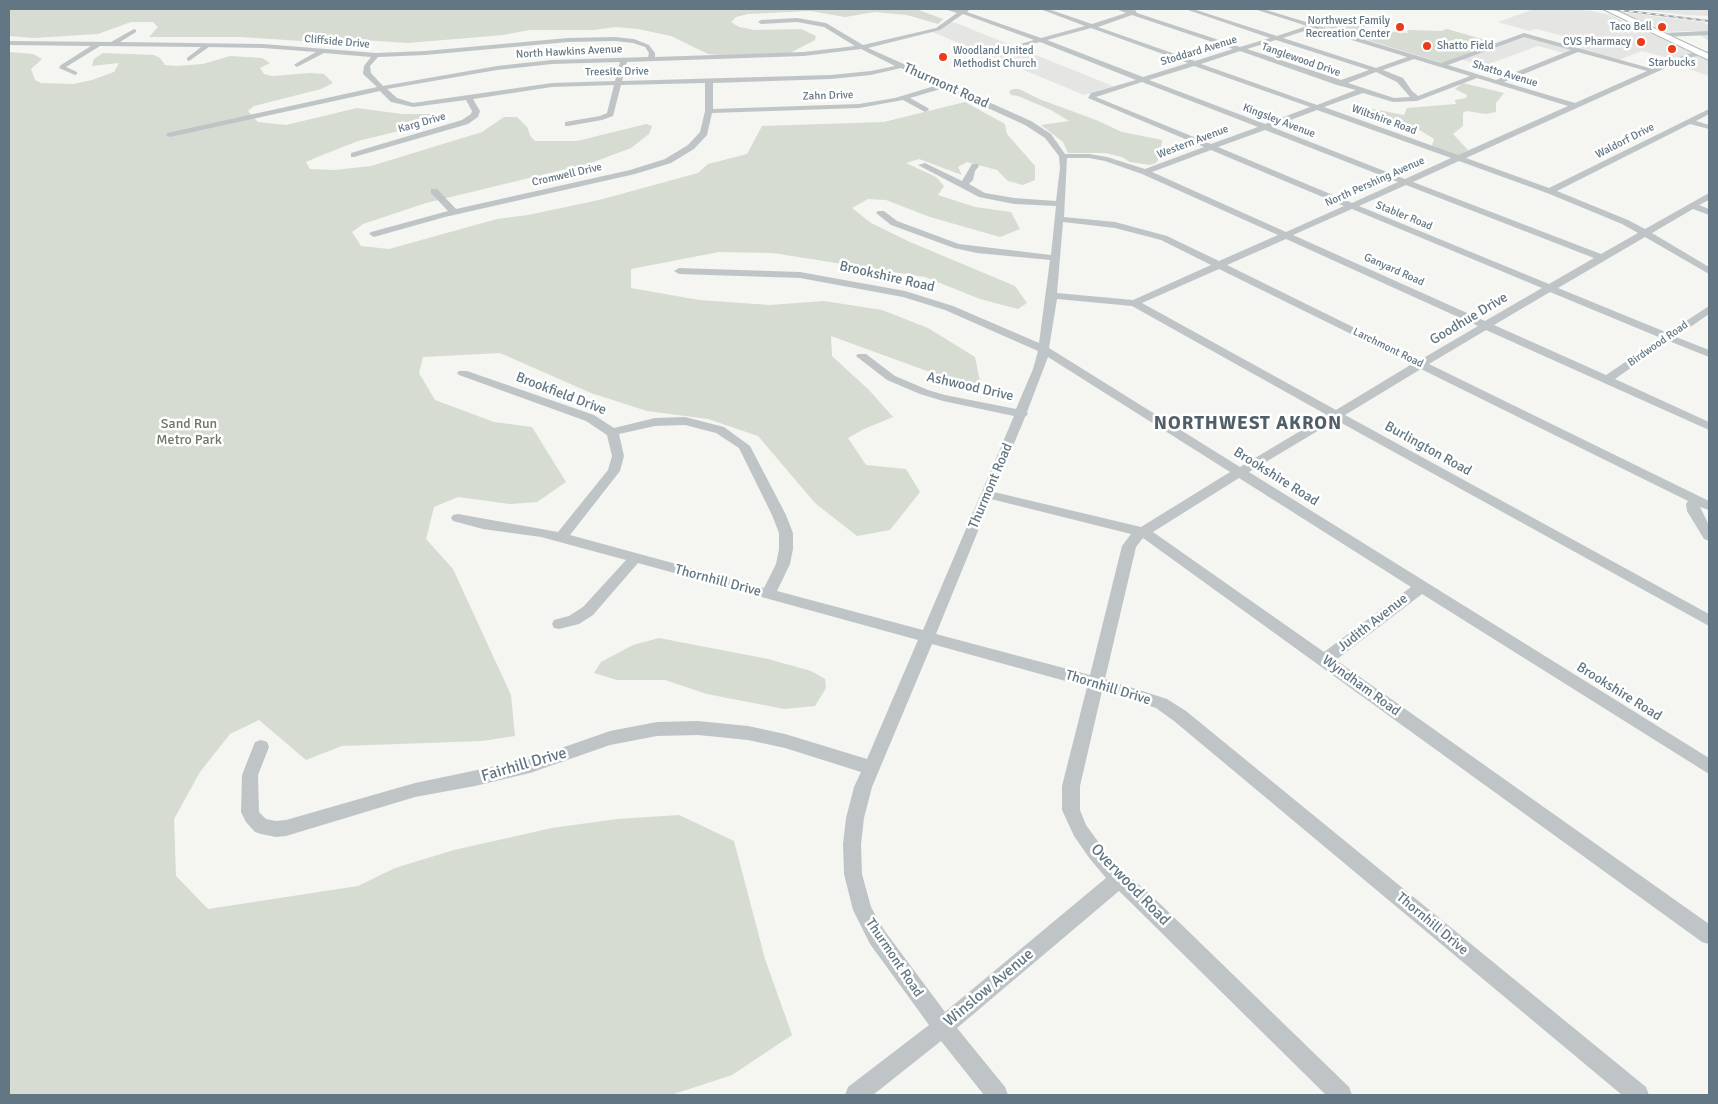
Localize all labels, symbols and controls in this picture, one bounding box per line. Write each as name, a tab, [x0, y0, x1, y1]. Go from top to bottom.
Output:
place label: Northwest Family Recreation Center	[1306, 14, 1390, 40]
place label: Taco Bell	[1610, 20, 1652, 34]
marker: Northwest Family Recreation Center	[1394, 21, 1406, 33]
marker: Taco Bell	[1656, 21, 1668, 33]
street label: Cliffside Drive	[304, 33, 370, 51]
street label: Stoddard Avenue	[1159, 33, 1239, 69]
place label: CVS Pharmacy	[1563, 35, 1631, 49]
marker: CVS Pharmacy	[1635, 36, 1647, 48]
place label: Shatto Field	[1437, 39, 1494, 53]
street label: Tanglewood Drive	[1260, 40, 1342, 80]
marker: Shatto Field	[1421, 40, 1433, 52]
street label: North Hawkins Avenue	[515, 43, 623, 61]
marker: Starbucks	[1666, 43, 1678, 55]
place label: Woodland United Methodist Church	[953, 44, 1036, 70]
marker: Woodland United Methodist Church	[937, 51, 949, 63]
place label: Starbucks	[1649, 56, 1695, 70]
street label: Shatto Avenue	[1471, 58, 1539, 90]
street label: Thurmont Road	[901, 60, 991, 112]
street label: Treesite Drive	[585, 65, 649, 79]
street label: Zahn Drive	[802, 89, 854, 103]
street label: Kingsley Avenue	[1241, 101, 1317, 141]
street label: Wiltshire Road	[1350, 102, 1418, 138]
street label: Karg Drive	[397, 110, 447, 136]
street label: Waldorf Drive	[1593, 121, 1657, 161]
street label: Western Avenue	[1155, 122, 1231, 162]
street label: North Pershing Avenue	[1323, 154, 1427, 210]
street label: Cromwell Drive	[531, 161, 603, 189]
street label: Stabler Road	[1374, 199, 1434, 233]
street label: Ganyard Road	[1362, 251, 1426, 289]
street label: Brookshire Road	[838, 258, 936, 296]
street label: Goodhue Drive	[1427, 289, 1511, 349]
street label: Birdwood Road	[1625, 318, 1691, 370]
street label: Larchmont Road	[1351, 325, 1425, 371]
street label: Brookfield Drive	[513, 369, 609, 419]
street label: Ashwood Drive	[925, 369, 1015, 405]
district label: NORTHWEST AKRON	[1152, 413, 1344, 435]
park label: Sand Run Metro Park	[156, 416, 222, 448]
street label: Burlington Road	[1382, 418, 1474, 480]
street label: Thurmont Road	[965, 441, 1017, 531]
street label: Brookshire Road	[1230, 444, 1322, 510]
street label: Thornhill Drive	[673, 561, 763, 601]
street label: Judith Avenue	[1335, 590, 1411, 656]
street label: Wyndham Road	[1319, 652, 1403, 720]
street label: Brookshire Road	[1573, 659, 1665, 725]
street label: Thornhill Drive	[1063, 667, 1153, 709]
street label: Fairhill Drive	[479, 744, 569, 786]
street label: Overwood Road	[1086, 840, 1174, 930]
street label: Thornhill Drive	[1393, 889, 1471, 959]
street label: Thurmont Road	[861, 915, 927, 1001]
street label: Winslow Avenue	[940, 945, 1038, 1031]

